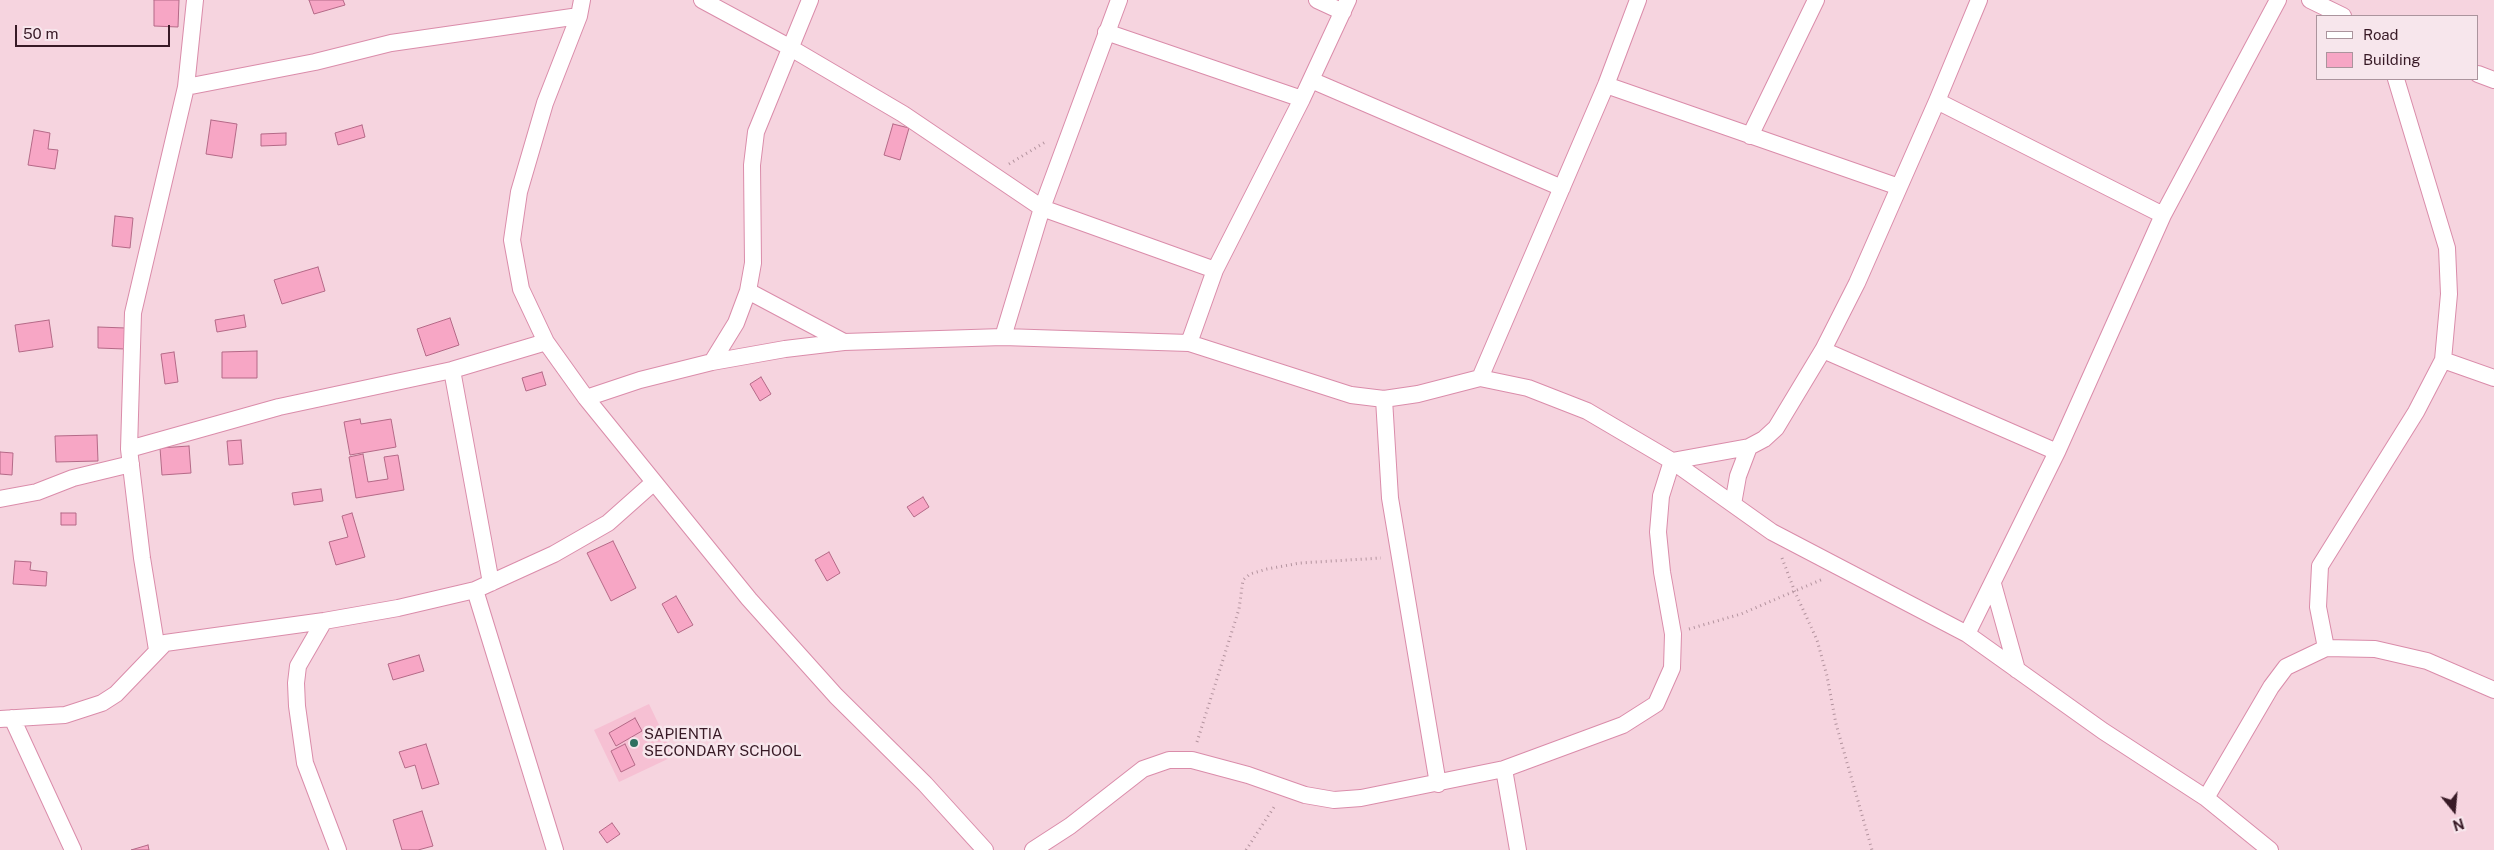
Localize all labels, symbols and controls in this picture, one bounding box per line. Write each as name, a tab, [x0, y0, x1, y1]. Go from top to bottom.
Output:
scale bar	[18, 15, 172, 47]
legend	[2316, 15, 2479, 80]
text: 50 m	[23, 25, 58, 42]
text: Road	[2363, 26, 2399, 43]
text: Building	[2363, 51, 2421, 68]
place label: SAPIENTIA SECONDARY SCHOOL	[644, 725, 802, 760]
marker: SAPIENTIA SECONDARY SCHOOL	[628, 737, 640, 749]
north arrow	[2429, 785, 2479, 835]
text: N	[2451, 815, 2466, 834]

